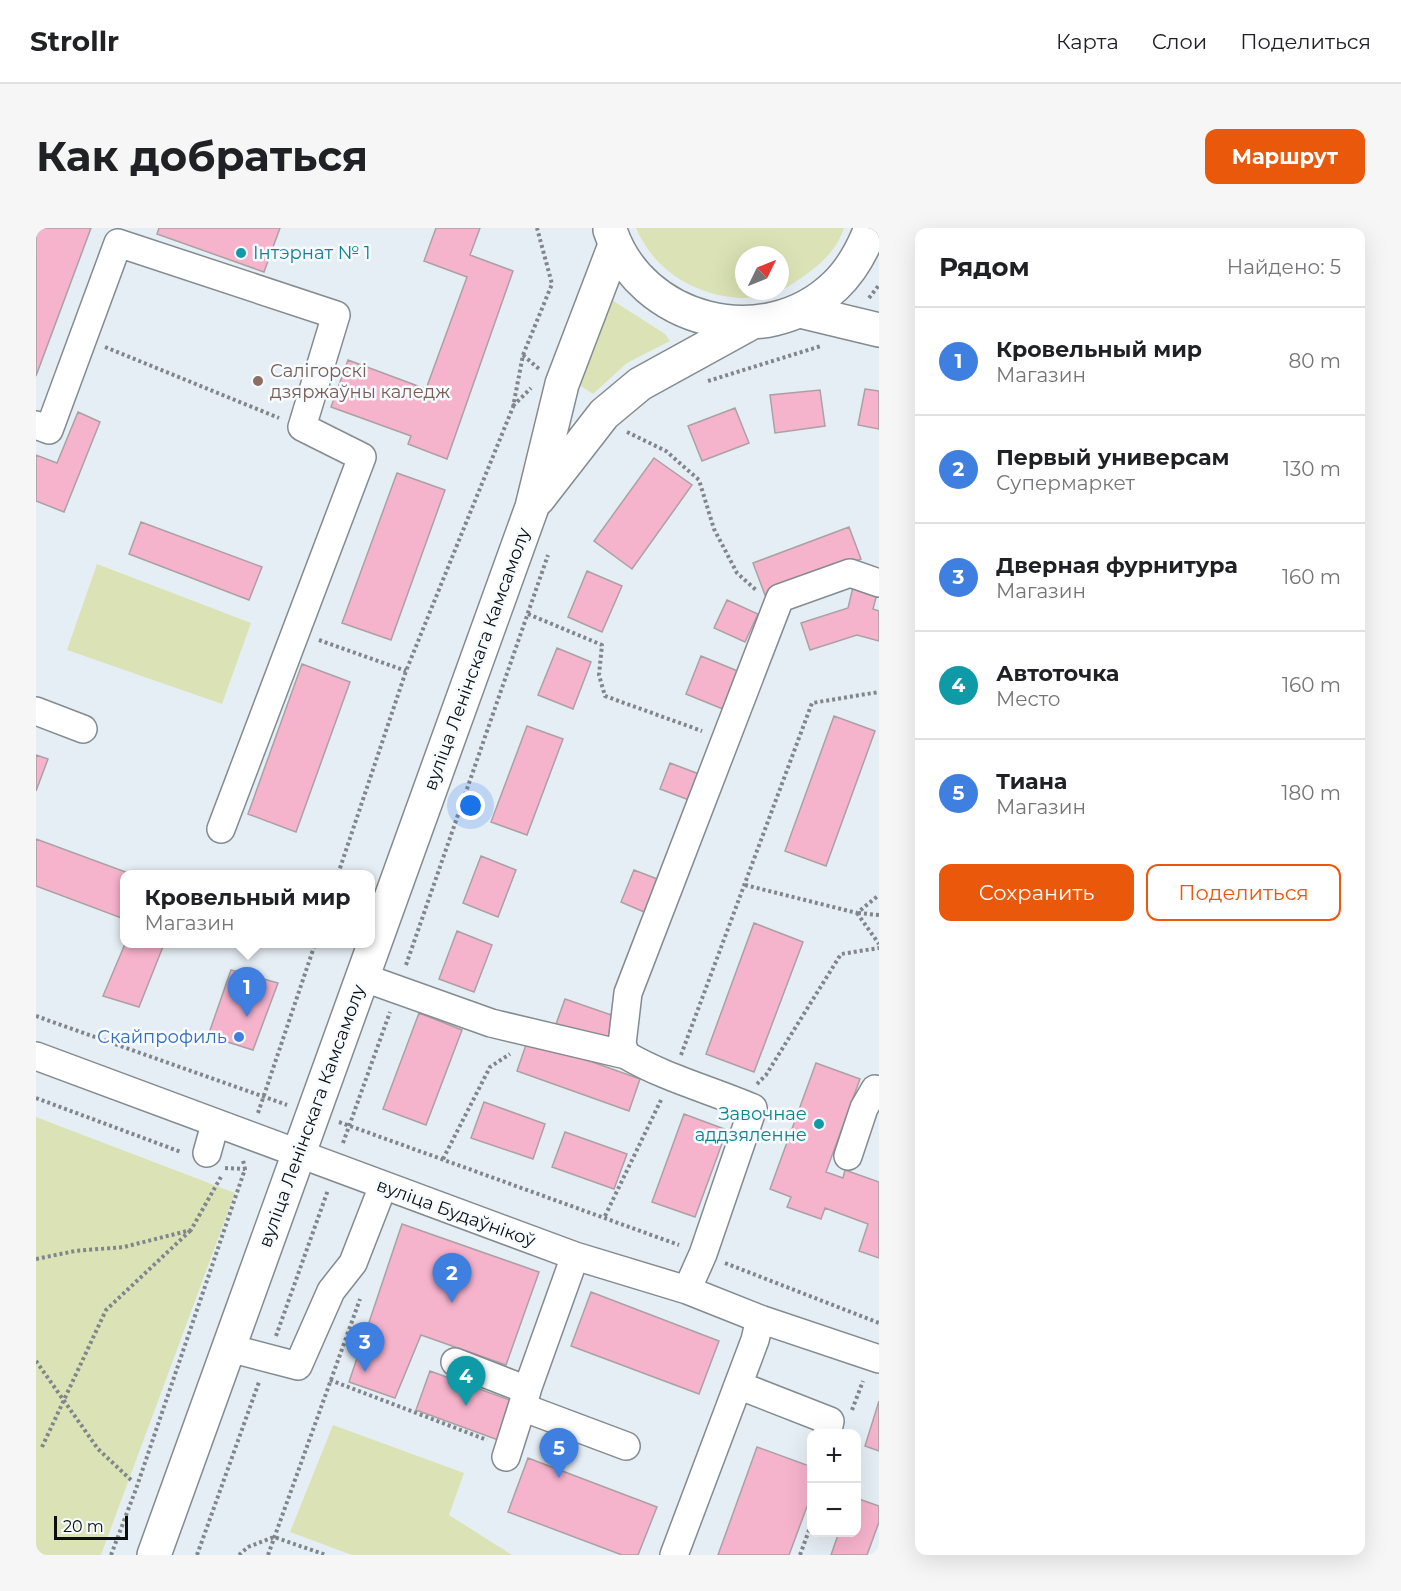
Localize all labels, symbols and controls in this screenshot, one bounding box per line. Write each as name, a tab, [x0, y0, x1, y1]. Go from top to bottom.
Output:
text: Strollr	[30, 24, 119, 58]
text: Карта	[1056, 29, 1119, 54]
text: Слои	[1152, 29, 1207, 54]
text: Поделиться	[1240, 29, 1371, 54]
button: Маршрут	[1205, 129, 1365, 184]
text: Как добраться	[36, 130, 368, 182]
place label: Інтэрнат № 1	[253, 242, 371, 264]
marker: Інтэрнат № 1	[234, 246, 248, 260]
north arrow	[735, 246, 789, 300]
text: Рядом	[939, 251, 1030, 283]
text: Найдено: 5	[1227, 255, 1341, 279]
text: Кровельный мир	[996, 336, 1202, 363]
text: 1	[955, 349, 962, 373]
text: 80 m	[1289, 349, 1341, 373]
place label: Салігорскі дзяржаўны каледж	[270, 360, 450, 403]
text: Магазин	[996, 363, 1086, 387]
marker: Салігорскі дзяржаўны каледж	[251, 374, 265, 388]
text: Первый универсам	[996, 444, 1229, 471]
text: 2	[953, 457, 964, 481]
text: 130 m	[1283, 457, 1341, 481]
text: Супермаркет	[996, 471, 1135, 495]
street label: вуліца Ленінскага Камсамолу	[419, 525, 535, 793]
text: Дверная фурнитура	[996, 552, 1238, 579]
text: 3	[953, 565, 964, 589]
text: 160 m	[1282, 565, 1341, 589]
text: Магазин	[996, 579, 1086, 603]
text: Автоточка	[996, 660, 1119, 687]
text: 4	[952, 673, 965, 697]
text: 160 m	[1282, 673, 1341, 697]
text: Место	[996, 687, 1060, 711]
text: Тиана	[996, 768, 1067, 795]
text: 5	[953, 781, 964, 805]
text: 180 m	[1281, 781, 1341, 805]
your location	[456, 791, 485, 820]
text: Магазин	[996, 795, 1086, 819]
button: Сохранить	[939, 864, 1134, 921]
button: Поделиться	[1146, 864, 1341, 921]
popup	[120, 870, 375, 948]
text: Кровельный мир	[144, 884, 351, 911]
text: Магазин	[144, 911, 234, 935]
pin: 1	[228, 968, 266, 1017]
street label: вуліца Ленінскага Камсамолу	[254, 982, 370, 1250]
place label: Скайпрофиль	[97, 1026, 227, 1048]
marker: Скайпрофиль	[232, 1030, 246, 1044]
place label: Завочнае аддзяленне	[695, 1103, 807, 1146]
marker: Завочнае аддзяленне	[812, 1117, 826, 1131]
street label: вуліца Будаўнікоў	[374, 1174, 538, 1252]
pin: 2	[432, 1254, 472, 1303]
pin: 3	[346, 1322, 384, 1372]
pin: 4	[446, 1356, 486, 1406]
pin: 5	[540, 1428, 578, 1478]
map controls	[807, 1429, 861, 1537]
button: +	[807, 1429, 861, 1483]
button: −	[807, 1483, 861, 1537]
scale bar	[54, 1513, 128, 1540]
text: 20 m	[63, 1517, 104, 1536]

